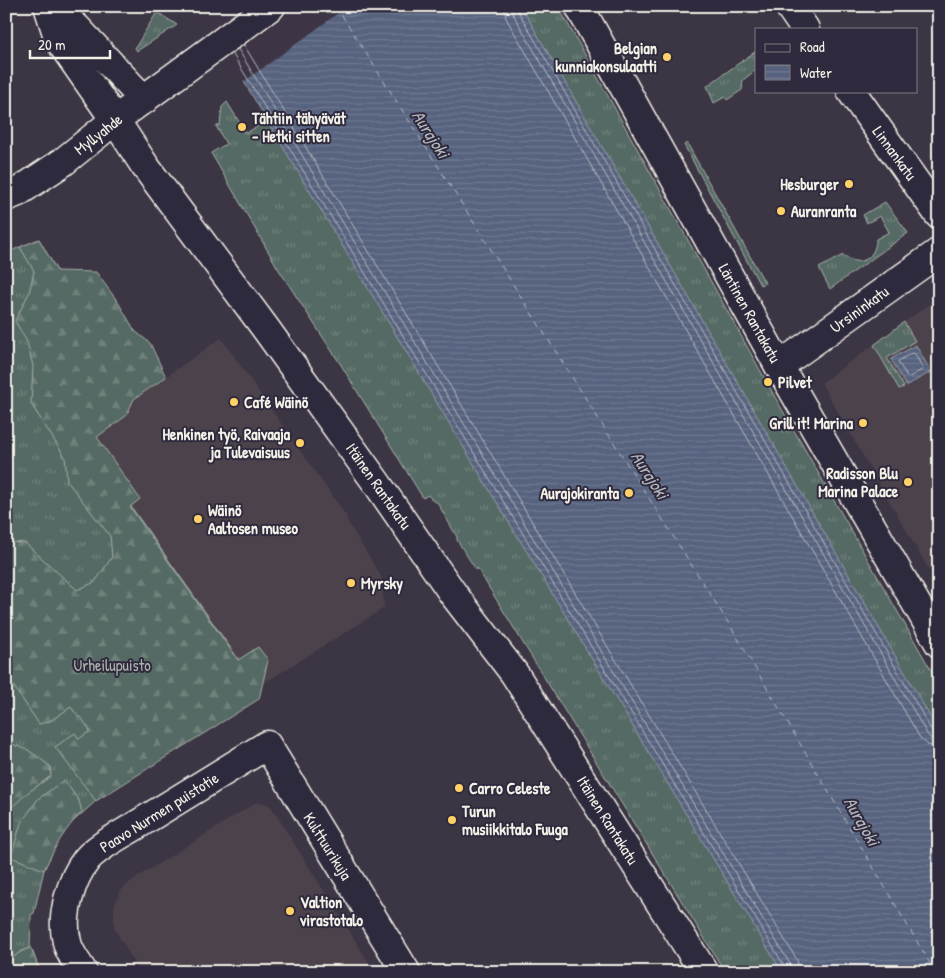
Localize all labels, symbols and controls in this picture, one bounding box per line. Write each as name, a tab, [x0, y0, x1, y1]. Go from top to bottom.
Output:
scale bar	[30, 28, 110, 60]
legend	[755, 28, 918, 92]
text: 20 m	[38, 34, 65, 55]
text: Road	[800, 36, 825, 57]
place label: Belgian kunniakonsulaatti	[555, 37, 657, 77]
marker: Belgian kunniakonsulaatti	[661, 51, 673, 63]
text: Water	[800, 62, 832, 83]
water label: Aurajoki	[406, 105, 457, 165]
place label: Tähtiin tähyävät - Hetki sitten	[251, 107, 346, 147]
street label: Myllyahde	[69, 108, 127, 160]
marker: Tähtiin tähyävät - Hetki sitten	[236, 121, 248, 133]
street label: Linnankatu	[868, 121, 923, 185]
place label: Hesburger	[780, 173, 840, 196]
marker: Hesburger	[843, 178, 855, 190]
place label: Auranranta	[791, 200, 857, 222]
marker: Auranranta	[775, 205, 787, 217]
street label: Läntinen Rantakatu	[714, 259, 787, 367]
street label: Ursininkatu	[825, 280, 893, 338]
place label: Pilvet	[778, 371, 812, 393]
marker: Pilvet	[762, 376, 774, 388]
place label: Café Wäinö	[244, 391, 309, 413]
marker: Café Wäinö	[228, 396, 240, 408]
place label: Grill it! Marina	[769, 412, 854, 434]
marker: Grill it! Marina	[857, 417, 869, 429]
place label: Henkinen työ, Raivaaja ja Tulevaisuus	[162, 423, 291, 463]
marker: Henkinen työ, Raivaaja ja Tulevaisuus	[294, 437, 306, 449]
street label: Itäinen Rantakatu	[341, 438, 417, 534]
water label: Aurajoki	[625, 446, 676, 506]
place label: Radisson Blu Marina Palace	[818, 462, 899, 502]
marker: Radisson Blu Marina Palace	[902, 476, 914, 488]
place label: Aurajokiranta	[540, 482, 620, 504]
marker: Aurajokiranta	[623, 487, 635, 499]
place label: Wäinö Aaltosen museo	[208, 499, 299, 539]
marker: Wäinö Aaltosen museo	[192, 513, 204, 525]
place label: Myrsky	[361, 572, 403, 595]
marker: Myrsky	[345, 577, 357, 589]
park label: Urheilupuisto	[73, 654, 151, 676]
street label: Paavo Nurmen puistotie	[95, 766, 223, 857]
street label: Itäinen Rantakatu	[572, 771, 644, 869]
place label: Carro Celeste	[469, 777, 551, 799]
marker: Carro Celeste	[453, 782, 465, 794]
water label: Aurajoki	[838, 792, 887, 852]
place label: Turun musiikkitalo Fuuga	[461, 800, 569, 841]
street label: Kulttuurikuja	[299, 808, 357, 884]
marker: Turun musiikkitalo Fuuga	[446, 814, 458, 826]
place label: Valtion virastotalo	[299, 891, 364, 931]
marker: Valtion virastotalo	[284, 905, 296, 917]

